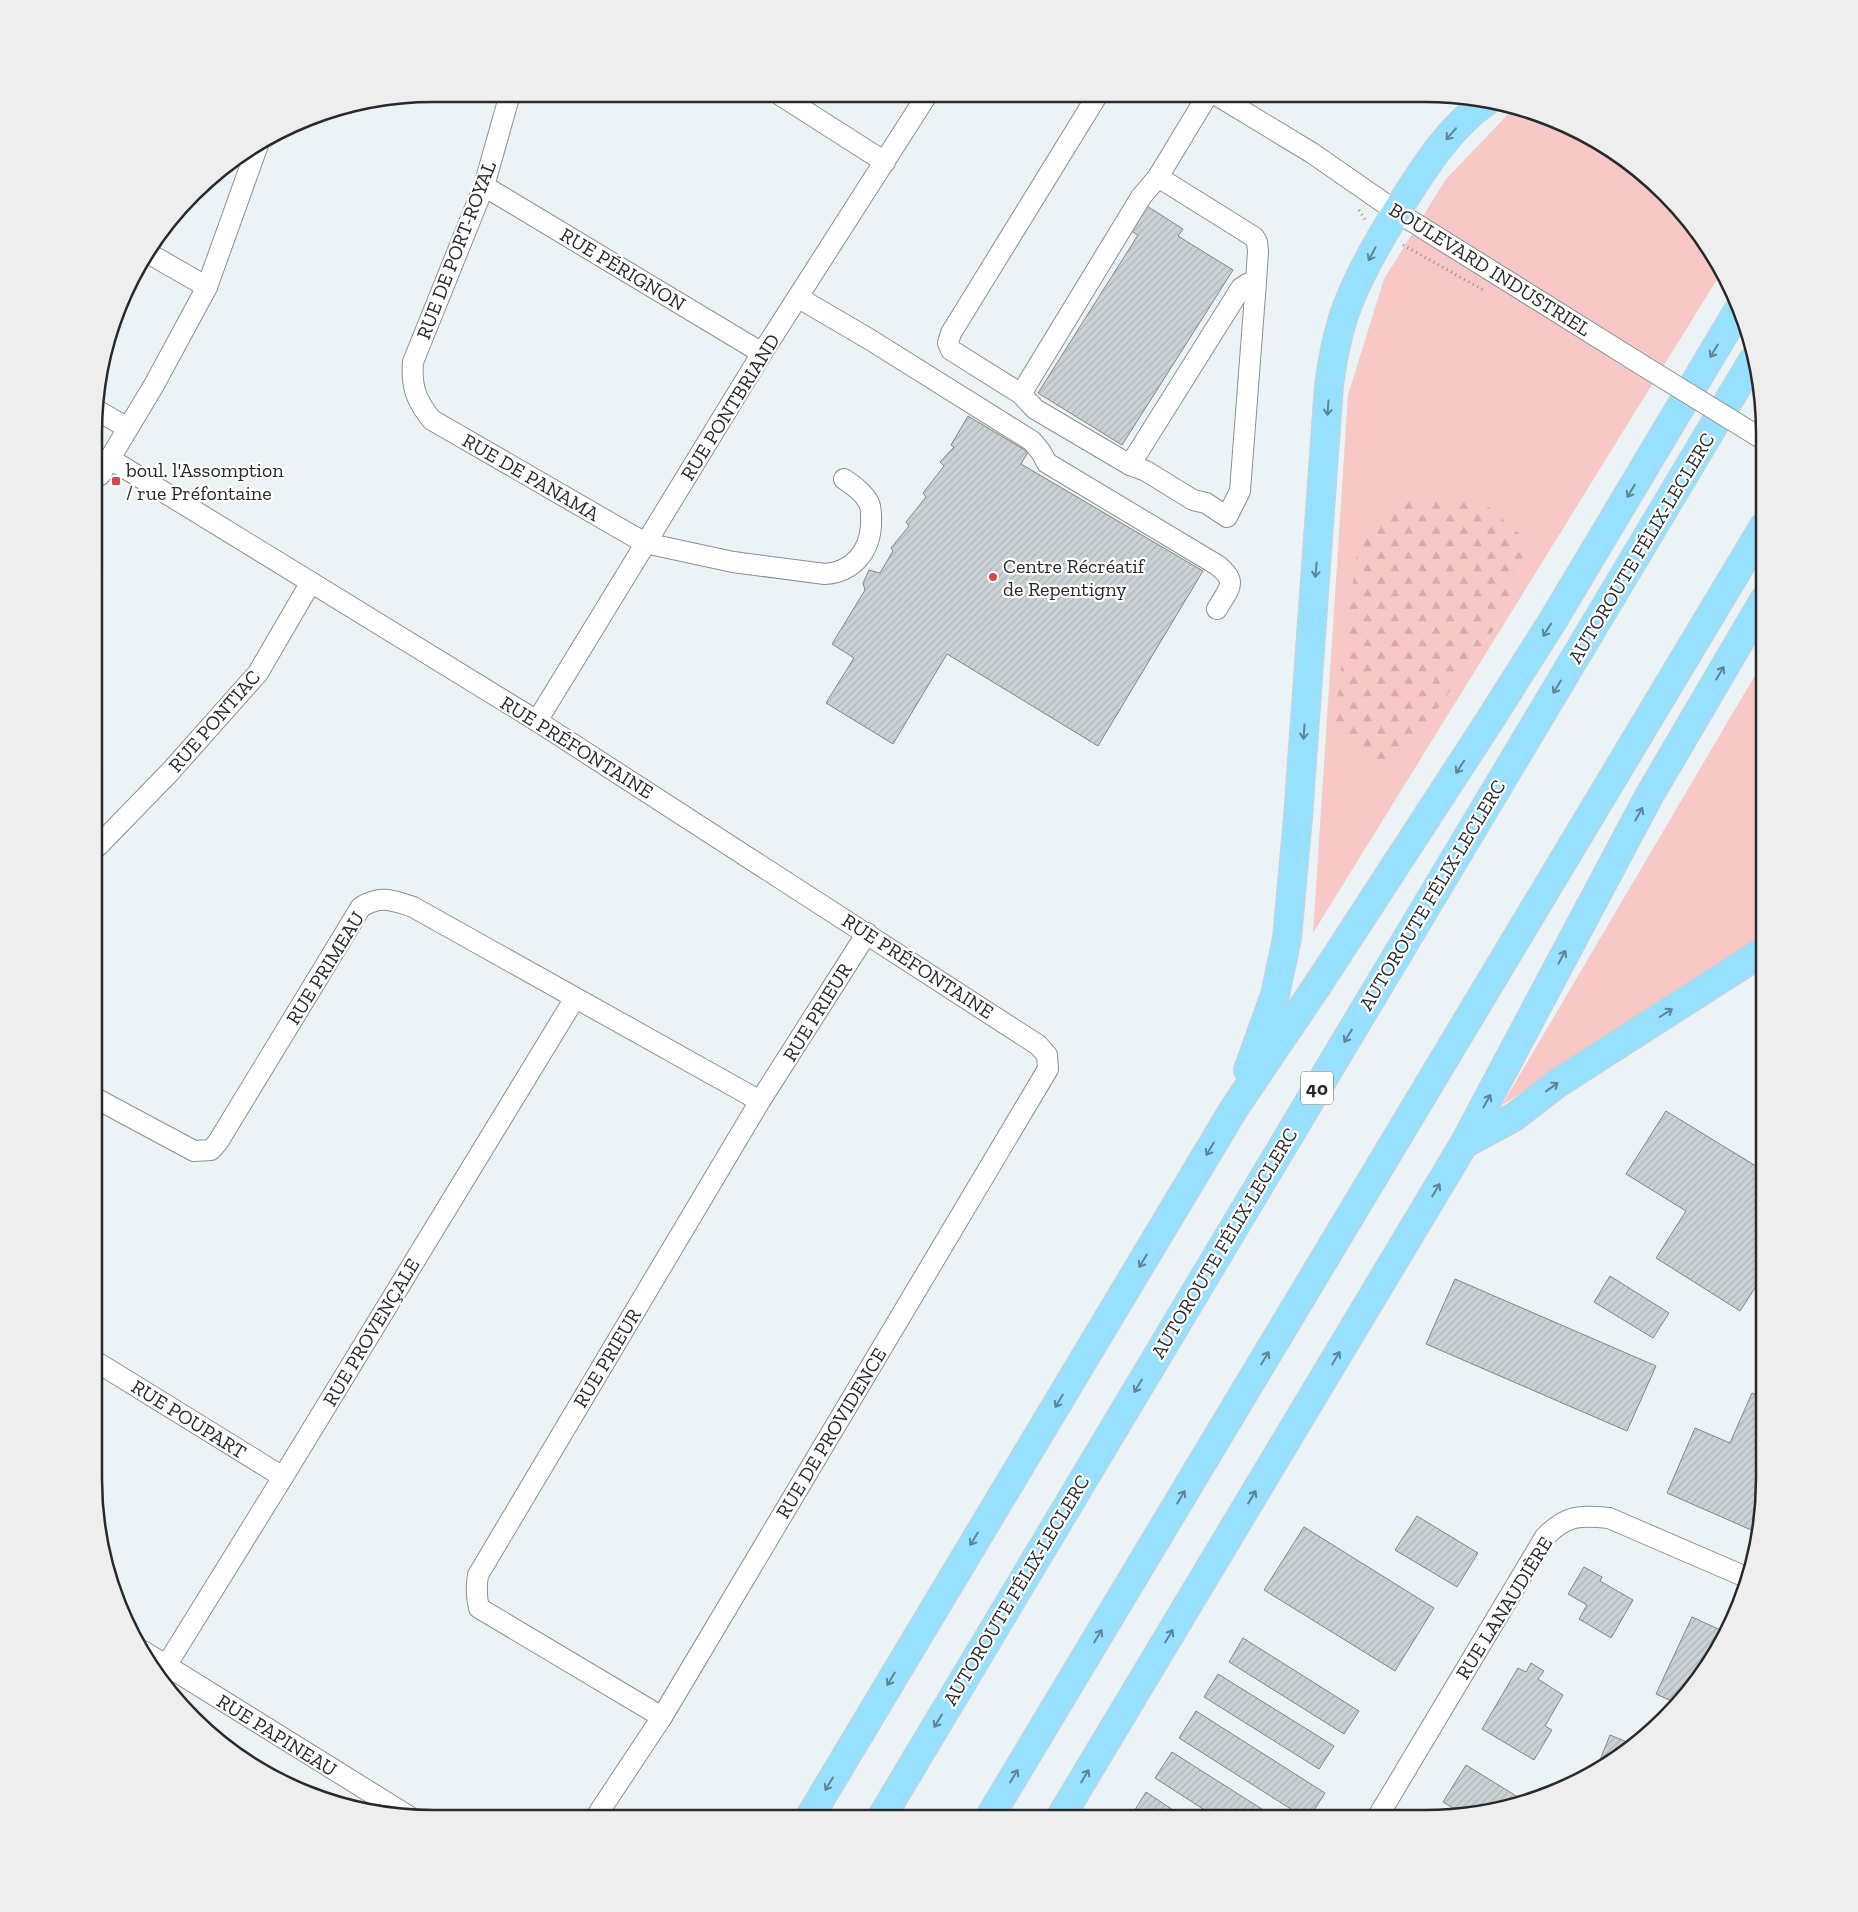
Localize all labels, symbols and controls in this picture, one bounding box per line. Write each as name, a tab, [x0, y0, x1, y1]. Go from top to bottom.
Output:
one-way arrow	[1445, 127, 1457, 140]
street label: RUE DE PORT-ROYAL	[411, 157, 501, 343]
street label: BOULEVARD INDUSTRIEL	[1385, 197, 1595, 341]
street label: RUE PÉRIGNON	[556, 222, 690, 316]
one-way arrow	[1367, 246, 1377, 261]
street label: RUE PONTBRIAND	[675, 329, 785, 485]
one-way arrow	[1708, 343, 1718, 358]
one-way arrow	[1323, 400, 1332, 416]
street label: RUE DE PANAMA	[458, 428, 605, 526]
street label: AUTOROUTE FÉLIX-LECLERC	[1563, 428, 1719, 668]
place label: boul. l'Assomption / rue Préfontaine	[125, 458, 284, 505]
marker: boul. l'Assomption / rue Préfontaine	[110, 475, 122, 487]
one-way arrow	[1625, 483, 1635, 497]
place label: Centre Récréatif de Repentigny	[1003, 554, 1146, 601]
one-way arrow	[1311, 562, 1321, 578]
marker: Centre Récréatif de Repentigny	[987, 571, 999, 583]
one-way arrow	[1542, 623, 1552, 637]
street label: RUE PONTIAC	[163, 665, 265, 777]
one-way arrow	[1716, 667, 1726, 681]
one-way arrow	[1552, 679, 1562, 693]
street label: RUE PRÉFONTAINE	[496, 690, 658, 804]
one-way arrow	[1299, 724, 1309, 740]
one-way arrow	[1455, 760, 1465, 774]
street label: AUTOROUTE FÉLIX-LECLERC	[1354, 775, 1510, 1015]
one-way arrow	[1634, 806, 1644, 821]
street label: RUE PRIMEAU	[281, 907, 369, 1029]
street label: RUE PRÉFONTAINE	[838, 908, 998, 1024]
one-way arrow	[1558, 950, 1567, 965]
street label: RUE PRIEUR	[777, 958, 857, 1066]
one-way arrow	[1659, 1008, 1673, 1018]
one-way arrow	[1342, 1029, 1352, 1043]
road number: 40	[1301, 1072, 1333, 1104]
one-way arrow	[1545, 1082, 1559, 1092]
one-way arrow	[1483, 1094, 1492, 1109]
street label: AUTOROUTE FÉLIX-LECLERC	[1146, 1123, 1302, 1363]
one-way arrow	[1204, 1141, 1214, 1155]
one-way arrow	[1431, 1184, 1441, 1198]
street label: RUE PROVENÇALE	[317, 1254, 425, 1410]
one-way arrow	[1137, 1254, 1147, 1268]
street label: RUE PRIEUR	[568, 1304, 646, 1412]
street label: RUE DE PROVIDENCE	[771, 1343, 891, 1523]
one-way arrow	[1260, 1351, 1270, 1365]
one-way arrow	[1331, 1351, 1341, 1365]
street label: RUE POUPART	[127, 1374, 251, 1464]
one-way arrow	[1133, 1378, 1143, 1392]
one-way arrow	[1053, 1393, 1063, 1407]
street label: AUTOROUTE FÉLIX-LECLERC	[938, 1470, 1094, 1710]
one-way arrow	[1177, 1490, 1187, 1504]
one-way arrow	[1248, 1491, 1258, 1505]
one-way arrow	[969, 1532, 979, 1546]
street label: RUE LANAUDIÈRE	[1450, 1532, 1558, 1684]
one-way arrow	[1093, 1630, 1103, 1644]
one-way arrow	[1164, 1630, 1174, 1644]
one-way arrow	[886, 1671, 896, 1685]
street label: RUE PAPINEAU	[213, 1689, 341, 1781]
one-way arrow	[933, 1713, 943, 1727]
one-way arrow	[1010, 1769, 1020, 1783]
one-way arrow	[1080, 1769, 1090, 1783]
one-way arrow	[823, 1777, 833, 1791]

